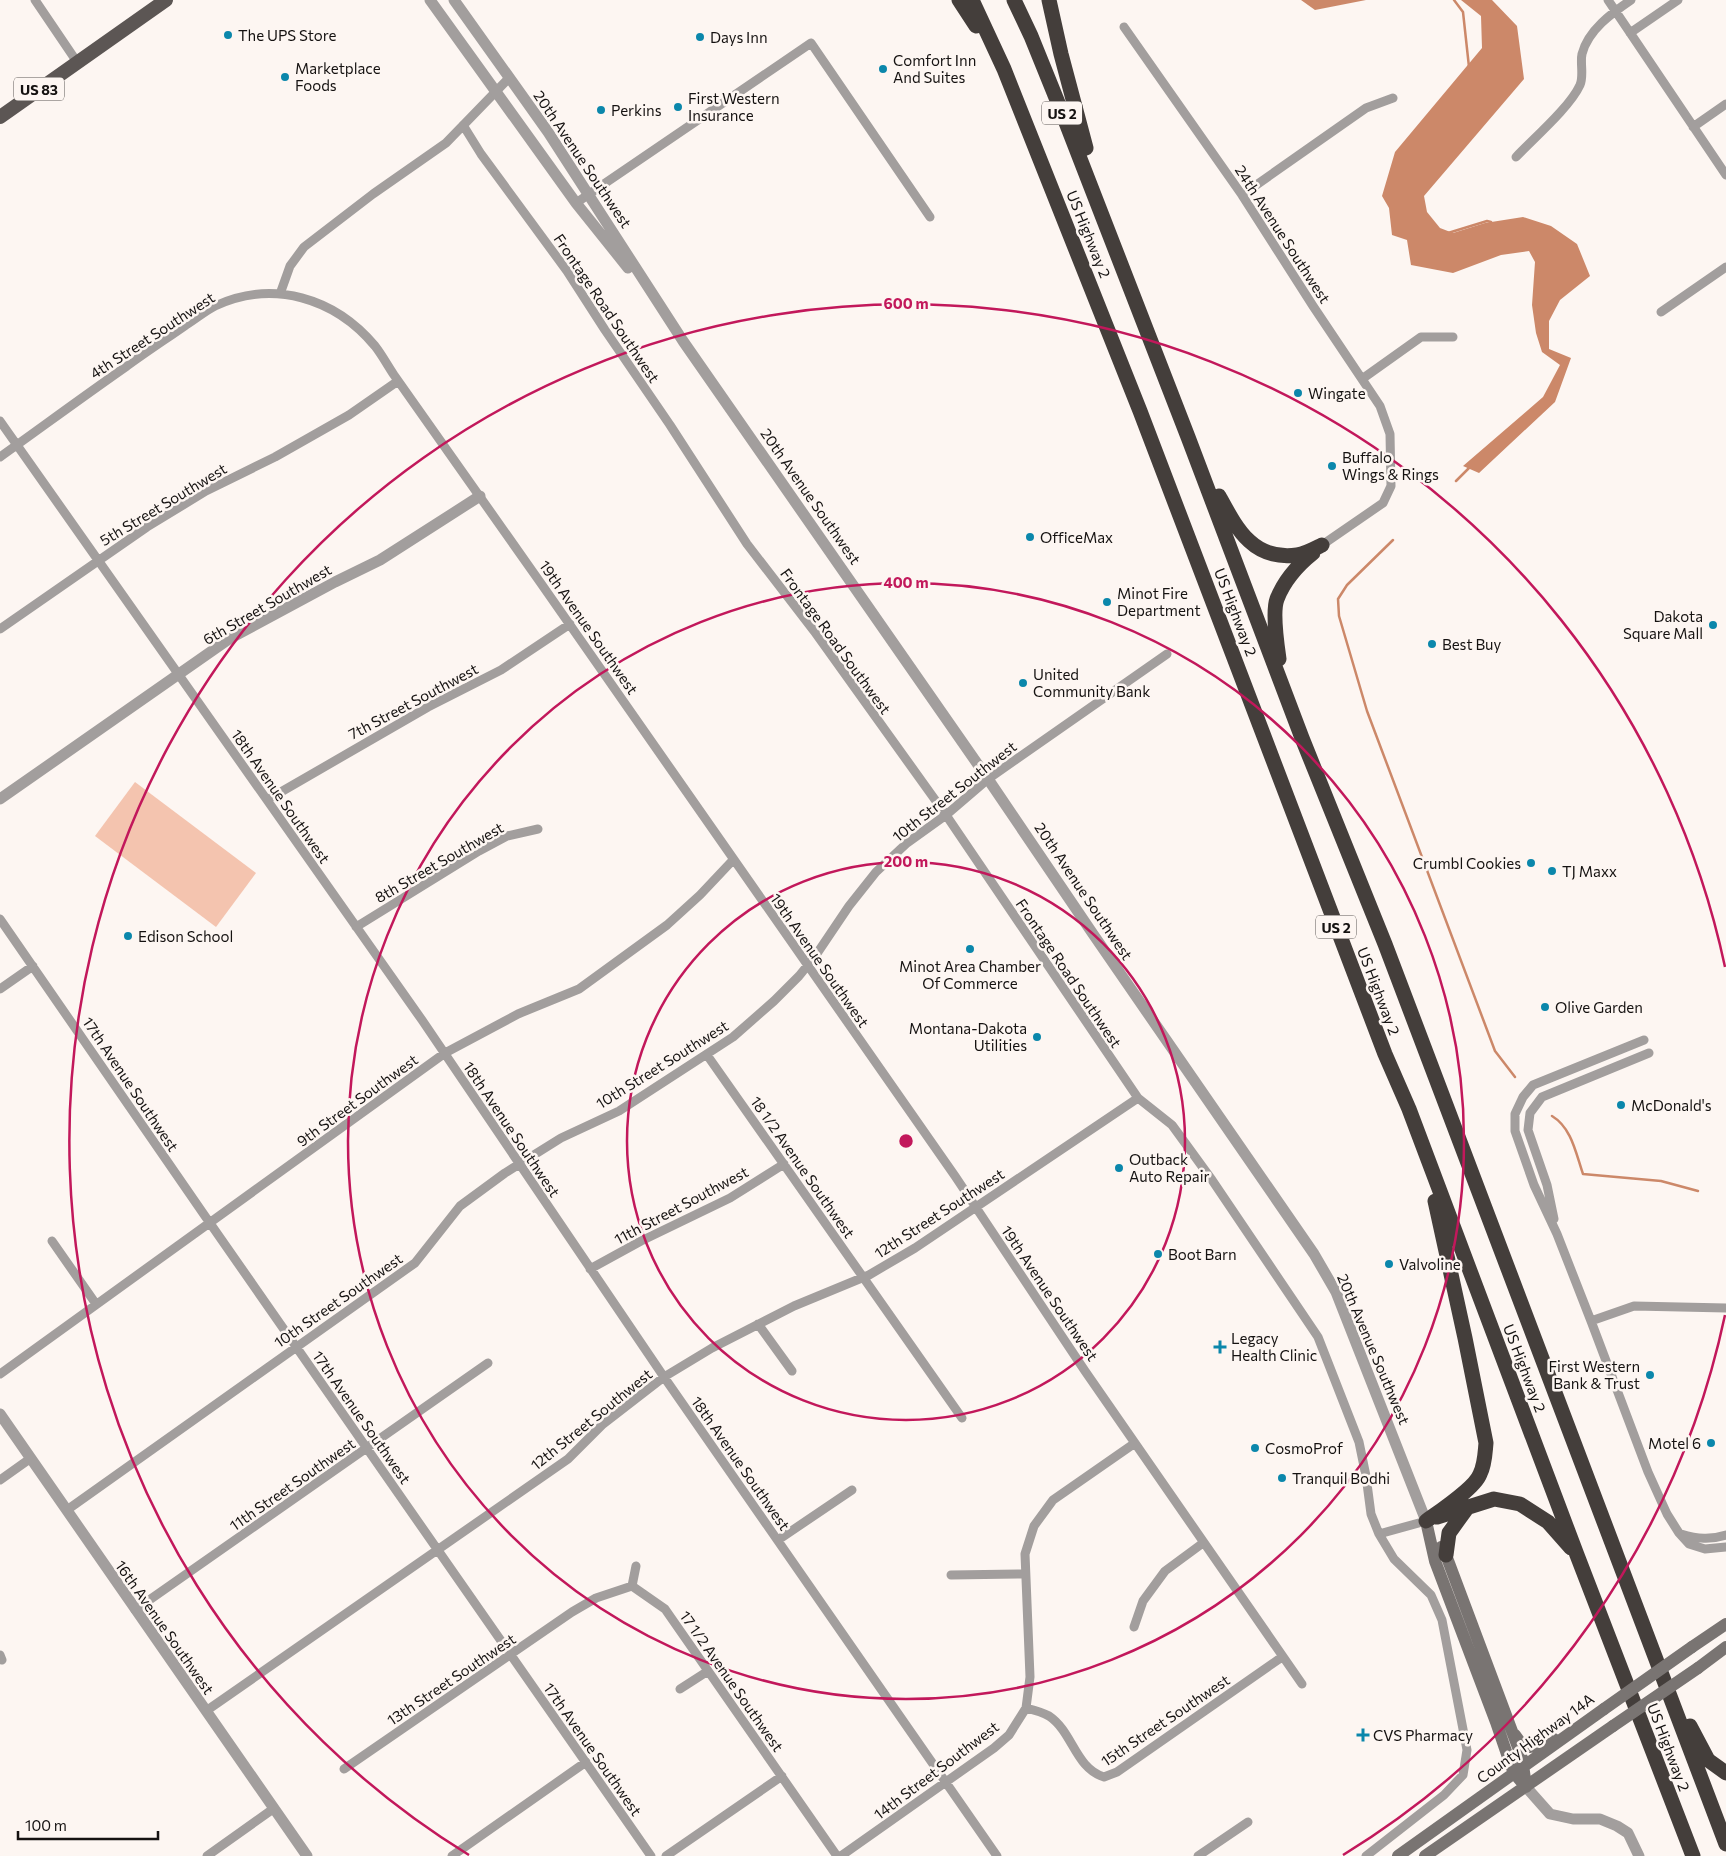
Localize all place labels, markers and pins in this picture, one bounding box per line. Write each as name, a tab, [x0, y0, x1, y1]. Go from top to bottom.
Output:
place label: The UPS Store	[238, 26, 336, 44]
place label: Days Inn	[710, 28, 767, 46]
marker: The UPS Store	[222, 29, 234, 41]
marker: Days Inn	[694, 31, 706, 43]
place label: Comfort Inn And Suites	[893, 51, 976, 86]
place label: Marketplace Foods	[295, 59, 381, 94]
marker: Comfort Inn And Suites	[877, 63, 889, 75]
marker: Marketplace Foods	[279, 71, 291, 83]
place label: First Western Insurance	[688, 89, 779, 124]
place label: Perkins	[611, 101, 662, 119]
marker: First Western Insurance	[672, 101, 684, 113]
marker: Perkins	[595, 104, 607, 116]
place label: Wingate	[1308, 384, 1366, 402]
marker: Wingate	[1292, 387, 1304, 399]
place label: Buffalo Wings & Rings	[1342, 448, 1439, 483]
marker: Buffalo Wings & Rings	[1326, 460, 1338, 472]
place label: OfficeMax	[1040, 528, 1113, 546]
marker: OfficeMax	[1024, 531, 1036, 543]
place label: Minot Fire Department	[1117, 584, 1201, 619]
marker: Minot Fire Department	[1101, 596, 1113, 608]
place label: Dakota Square Mall	[1623, 607, 1703, 642]
marker: Dakota Square Mall	[1707, 619, 1719, 631]
place label: Best Buy	[1442, 635, 1501, 653]
marker: Best Buy	[1426, 638, 1438, 650]
place label: United Community Bank	[1033, 665, 1150, 700]
marker: United Community Bank	[1017, 677, 1029, 689]
place label: Crumbl Cookies	[1413, 854, 1521, 872]
marker: Crumbl Cookies	[1525, 857, 1537, 869]
place label: TJ Maxx	[1562, 862, 1617, 880]
marker: TJ Maxx	[1546, 865, 1558, 877]
place label: Edison School	[138, 927, 233, 945]
marker: Edison School	[122, 930, 134, 942]
marker: Minot Area Chamber Of Commerce	[964, 943, 976, 955]
place label: Minot Area Chamber Of Commerce	[899, 957, 1041, 992]
place label: Olive Garden	[1555, 998, 1643, 1016]
marker: Olive Garden	[1539, 1001, 1551, 1013]
place label: Montana-Dakota Utilities	[909, 1019, 1027, 1054]
marker: Montana-Dakota Utilities	[1031, 1031, 1043, 1043]
place label: McDonald's	[1631, 1096, 1712, 1114]
marker: McDonald's	[1615, 1099, 1627, 1111]
centre of rings	[897, 1132, 915, 1150]
place label: Outback Auto Repair	[1129, 1150, 1210, 1185]
marker: Outback Auto Repair	[1113, 1162, 1125, 1174]
place label: Boot Barn	[1168, 1245, 1237, 1263]
marker: Boot Barn	[1152, 1248, 1164, 1260]
place label: Valvoline	[1399, 1255, 1461, 1273]
marker: Valvoline	[1383, 1258, 1395, 1270]
place label: Legacy Health Clinic	[1231, 1329, 1317, 1364]
marker: Legacy Health Clinic	[1213, 1340, 1227, 1354]
place label: First Western Bank & Trust	[1549, 1357, 1640, 1392]
marker: First Western Bank & Trust	[1644, 1369, 1656, 1381]
place label: Motel 6	[1648, 1434, 1701, 1452]
marker: Motel 6	[1705, 1437, 1717, 1449]
place label: CosmoProf	[1265, 1439, 1343, 1457]
marker: CosmoProf	[1249, 1442, 1261, 1454]
place label: Tranquil Bodhi	[1292, 1469, 1390, 1487]
marker: Tranquil Bodhi	[1276, 1472, 1288, 1484]
place label: CVS Pharmacy	[1373, 1726, 1473, 1744]
marker: CVS Pharmacy	[1357, 1729, 1369, 1741]

